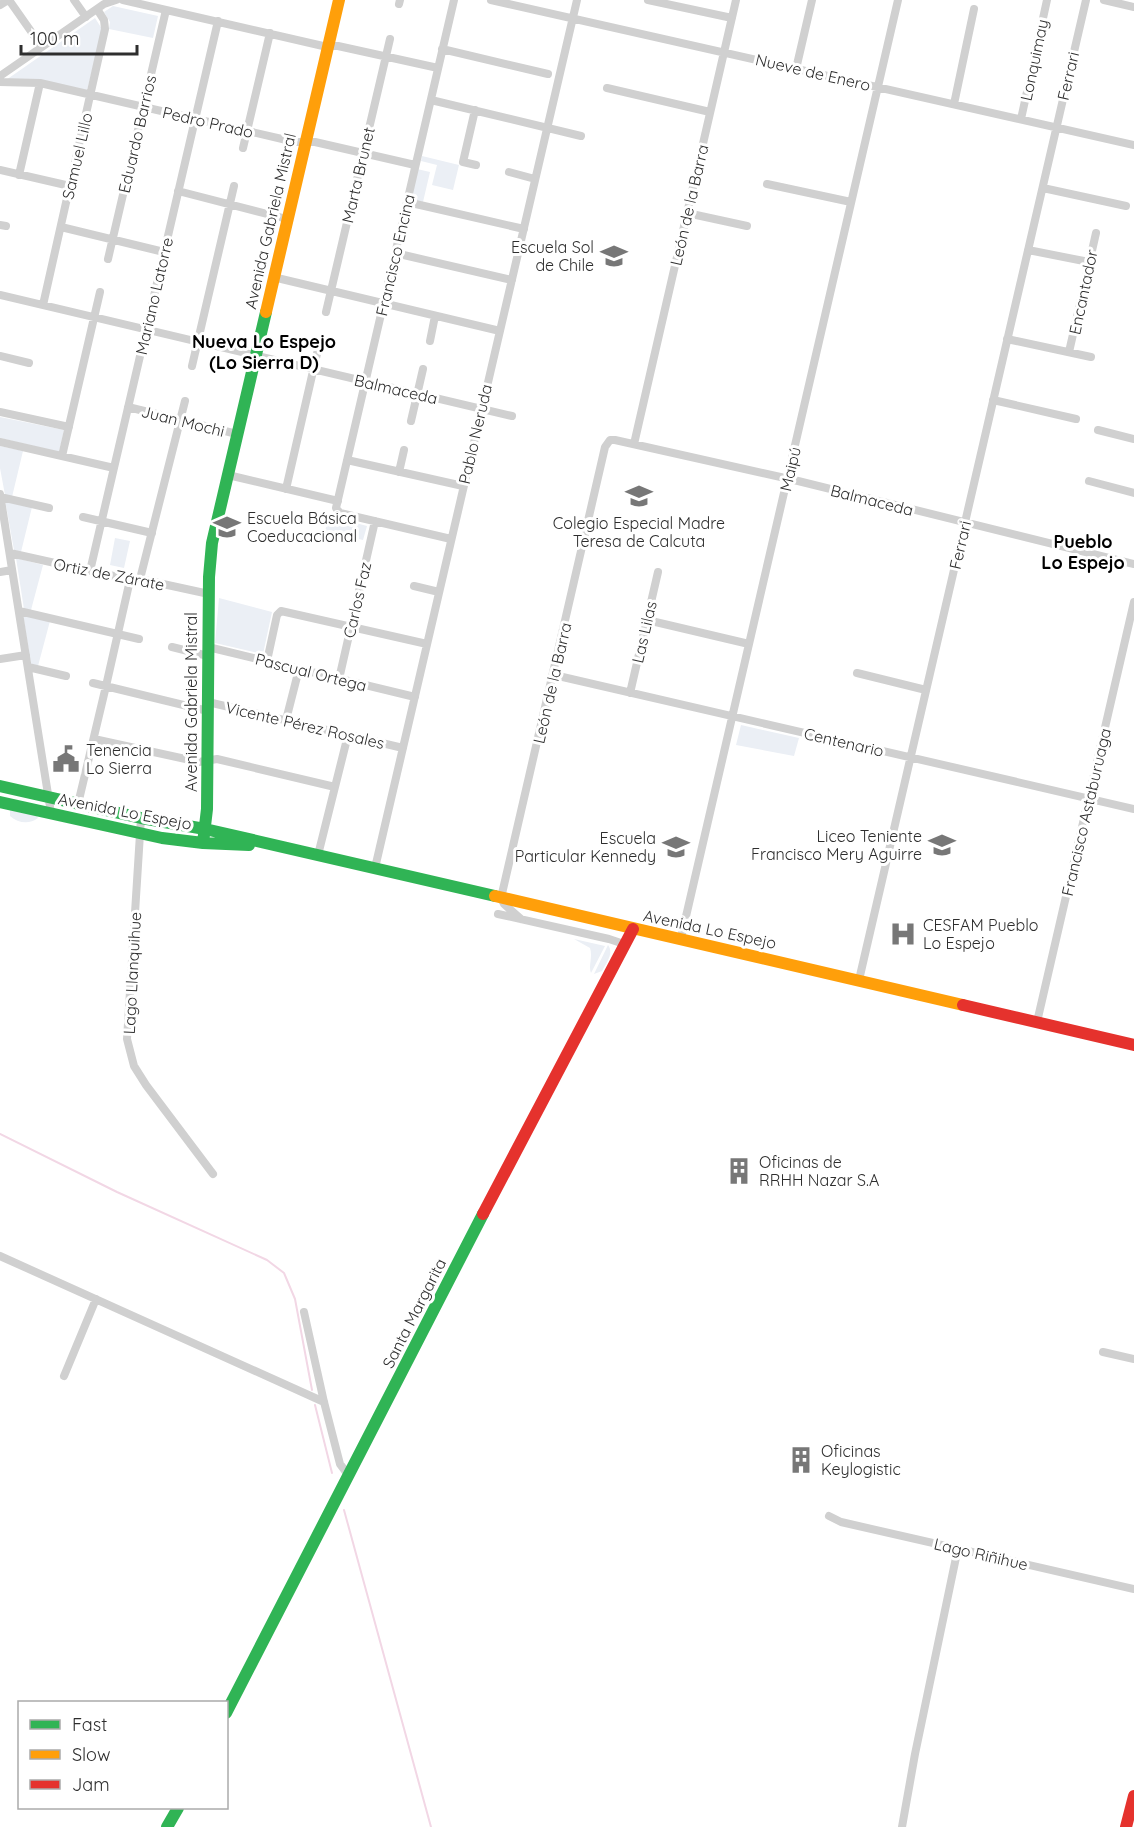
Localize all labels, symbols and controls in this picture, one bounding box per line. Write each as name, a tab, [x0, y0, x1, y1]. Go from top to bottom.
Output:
street label: Lonquimay	[1016, 17, 1052, 103]
scale bar	[21, 18, 136, 56]
text: 100 m	[30, 27, 79, 50]
street label: Nueve de Enero	[754, 49, 872, 95]
street label: Ferrari	[1053, 50, 1083, 102]
street label: Eduardo Barrios	[114, 73, 160, 195]
street label: Pedro Prado	[161, 102, 255, 142]
street label: Samuel Lillo	[57, 111, 97, 201]
street label: Marta Brunet	[337, 125, 379, 225]
street label: Avenida Gabriela Mistral	[240, 131, 300, 311]
street label: León de la Barra	[665, 143, 713, 267]
street label: Francisco Encina	[371, 192, 419, 318]
street label: Mariano Latorre	[131, 235, 177, 357]
place label: Escuela Sol de Chile	[511, 237, 594, 275]
school or university icon: Escuela Sol de Chile	[599, 241, 629, 271]
street label: Encantador	[1064, 248, 1102, 336]
district label: Nueva Lo Espejo (Lo Sierra D)	[192, 330, 336, 374]
street label: Balmaceda	[352, 370, 440, 408]
street label: Pablo Neruda	[454, 382, 496, 486]
street label: Juan Mochi	[139, 401, 227, 441]
street label: Maipú	[775, 445, 805, 493]
street label: Balmaceda	[828, 480, 916, 520]
school or university icon: Colegio Especial Madre Teresa de Calcuta	[624, 481, 654, 511]
place label: Escuela Básica Coeducacional	[247, 508, 357, 546]
school or university icon: Escuela Básica Coeducacional	[212, 512, 242, 542]
place label: Colegio Especial Madre Teresa de Calcuta	[553, 513, 725, 551]
street label: Ferrari	[945, 519, 975, 571]
district label: Pueblo Lo Espejo	[1041, 530, 1125, 574]
street label: Ortiz de Zárate	[52, 553, 166, 595]
street label: Carlos Faz	[339, 560, 375, 640]
street label: Las Lilas	[627, 599, 661, 665]
street label: Avenida Gabriela Mistral	[181, 612, 201, 792]
street label: León de la Barra	[528, 621, 576, 745]
street label: Pascual Ortega	[253, 648, 369, 696]
street label: Vicente Pérez Rosales	[224, 697, 386, 753]
street label: Centenario	[802, 723, 886, 761]
street label: Francisco Astaburuaga	[1057, 726, 1115, 898]
place label: Tenencia Lo Sierra	[86, 740, 152, 778]
public building icon: Tenencia Lo Sierra	[51, 744, 81, 774]
street label: Avenida Lo Espejo	[57, 788, 193, 834]
place label: Liceo Teniente Francisco Mery Aguirre	[751, 826, 922, 864]
place label: Escuela Particular Kennedy	[515, 828, 656, 866]
school or university icon: Liceo Teniente Francisco Mery Aguirre	[927, 830, 957, 860]
school or university icon: Escuela Particular Kennedy	[661, 832, 691, 862]
street label: Avenida Lo Espejo	[642, 905, 778, 953]
street label: Lago Llanquihue	[119, 911, 145, 1035]
place label: CESFAM Pueblo Lo Espejo	[923, 915, 1039, 953]
hospital icon: CESFAM Pueblo Lo Espejo	[888, 919, 918, 949]
place label: Oficinas de RRHH Nazar S.A	[759, 1152, 879, 1190]
building icon: Oficinas de RRHH Nazar S.A	[724, 1156, 754, 1186]
street label: Santa Margarita	[378, 1255, 450, 1371]
place label: Oficinas Keylogistic	[821, 1441, 901, 1479]
building icon: Oficinas Keylogistic	[786, 1445, 816, 1475]
street label: Lago Riñihue	[932, 1533, 1030, 1575]
legend	[18, 1701, 228, 1809]
text: Fast	[72, 1713, 107, 1736]
text: Slow	[72, 1743, 110, 1766]
text: Jam	[72, 1773, 110, 1796]

